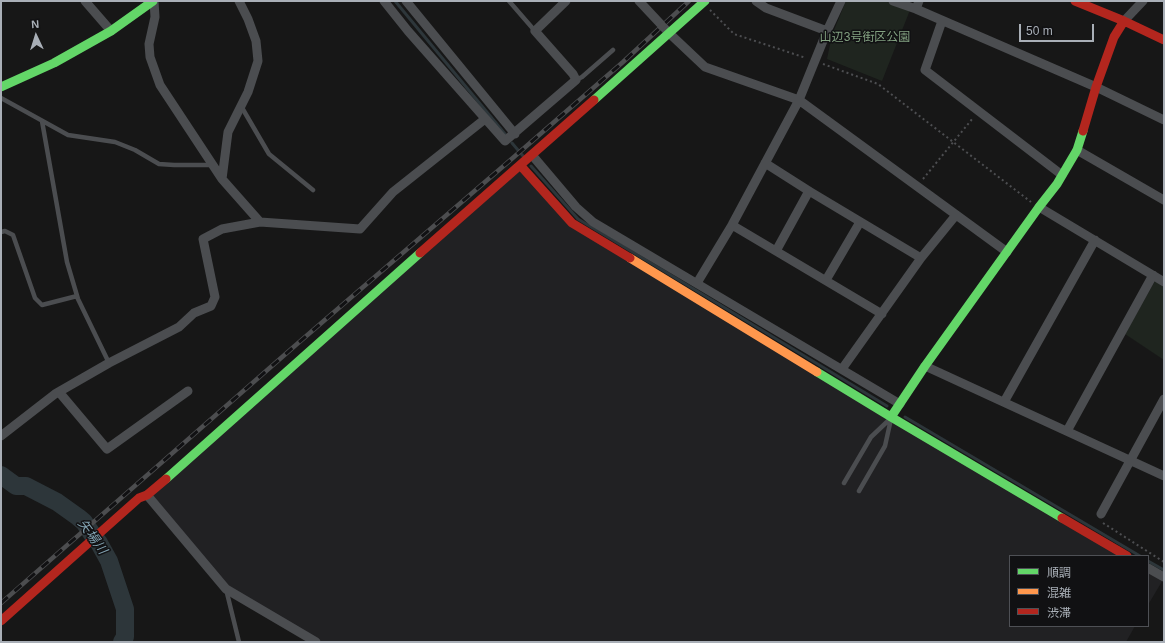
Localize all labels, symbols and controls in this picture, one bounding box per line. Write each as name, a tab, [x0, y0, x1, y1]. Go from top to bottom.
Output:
north arrow	[16, 16, 56, 56]
scale bar	[1021, 16, 1096, 42]
text: N	[31, 18, 40, 30]
text: 50 m	[1026, 24, 1053, 38]
park label: 山辺3号街区公園	[820, 31, 910, 45]
water label: 矢場川	[74, 517, 110, 557]
legend	[1009, 555, 1149, 627]
text: 順調	[1047, 566, 1071, 580]
text: 混雑	[1047, 586, 1071, 600]
text: 渋滞	[1047, 606, 1071, 620]

